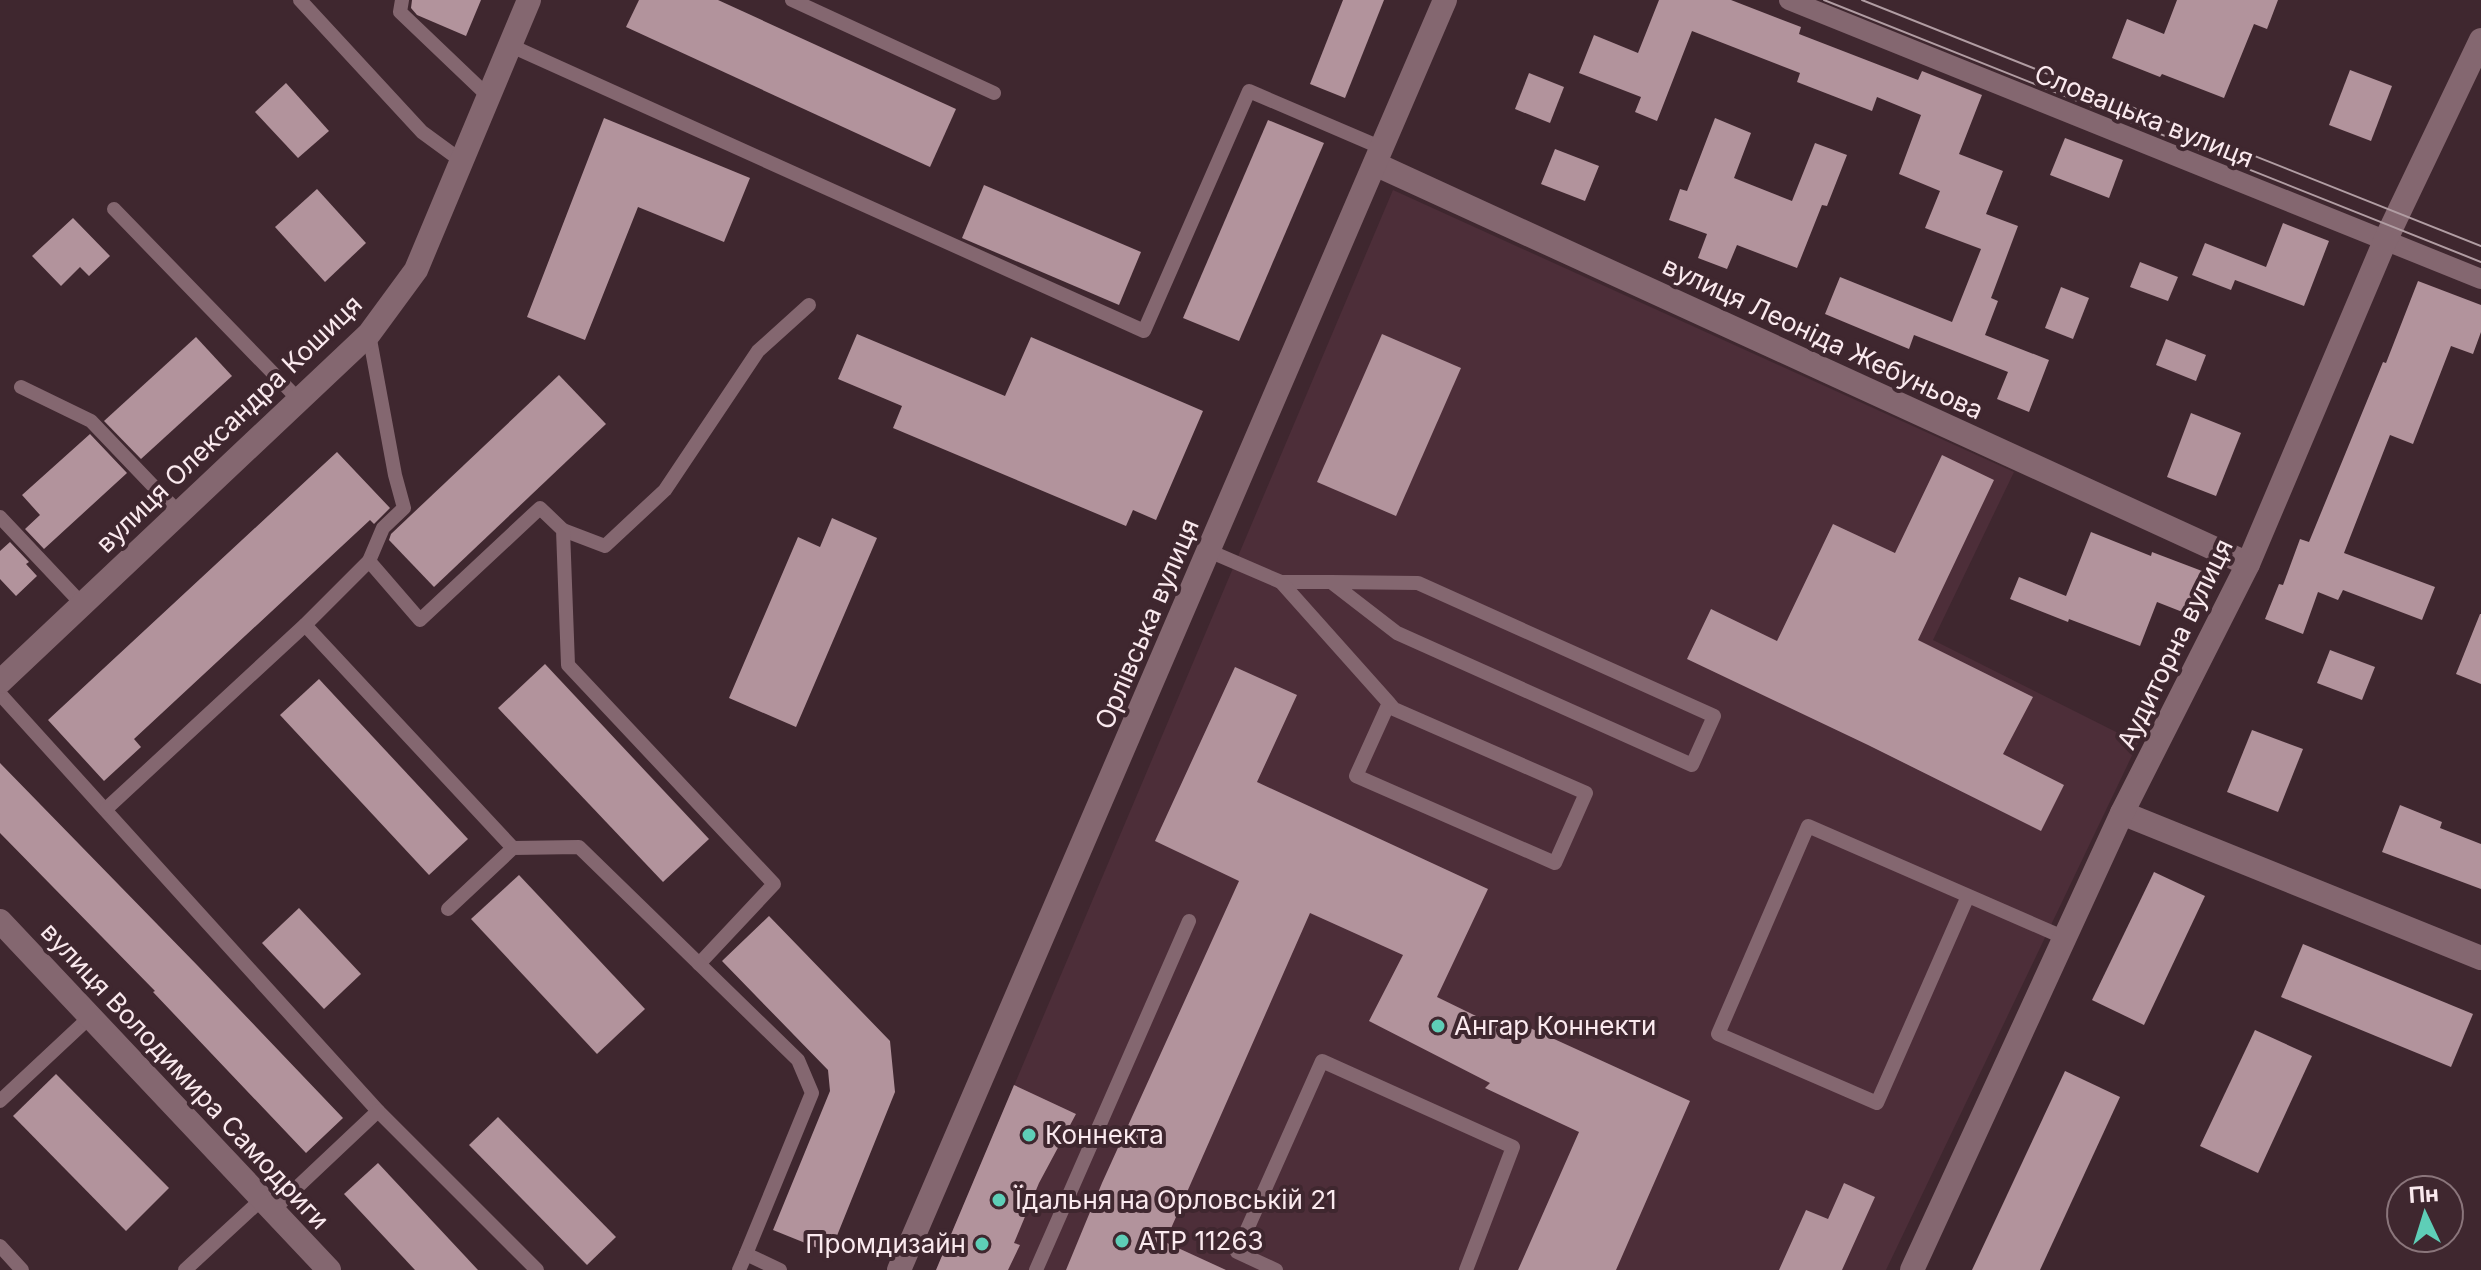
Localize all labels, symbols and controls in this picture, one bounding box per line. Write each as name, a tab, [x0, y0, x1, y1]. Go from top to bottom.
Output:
street label: Словацька вулиця	[2030, 57, 2258, 174]
street label: вулиця Леоніда Жебуньова	[1658, 250, 1988, 426]
street label: вулиця Олександра Кошиця	[89, 288, 368, 559]
street label: Орлівська вулиця	[1088, 514, 1205, 734]
street label: Аудиторна вулиця	[2110, 534, 2239, 754]
street label: вулиця Володимира Самодриги	[35, 916, 336, 1235]
place label: Ангар Коннекти	[1454, 1010, 1656, 1041]
marker: Ангар Коннекти	[1429, 1017, 1447, 1035]
place label: Коннекта	[1045, 1119, 1164, 1150]
marker: Коннекта	[1020, 1126, 1038, 1144]
north arrow	[2385, 1174, 2465, 1254]
text: Пн	[2408, 1180, 2440, 1208]
place label: Їдальня на Орловській 21	[1014, 1184, 1337, 1215]
marker: Їдальня на Орловській 21	[990, 1191, 1008, 1209]
place label: ATP 11263	[1138, 1225, 1264, 1256]
place label: Промдизайн	[805, 1228, 966, 1259]
marker: ATP 11263	[1113, 1232, 1131, 1250]
marker: Промдизайн	[973, 1235, 991, 1253]

